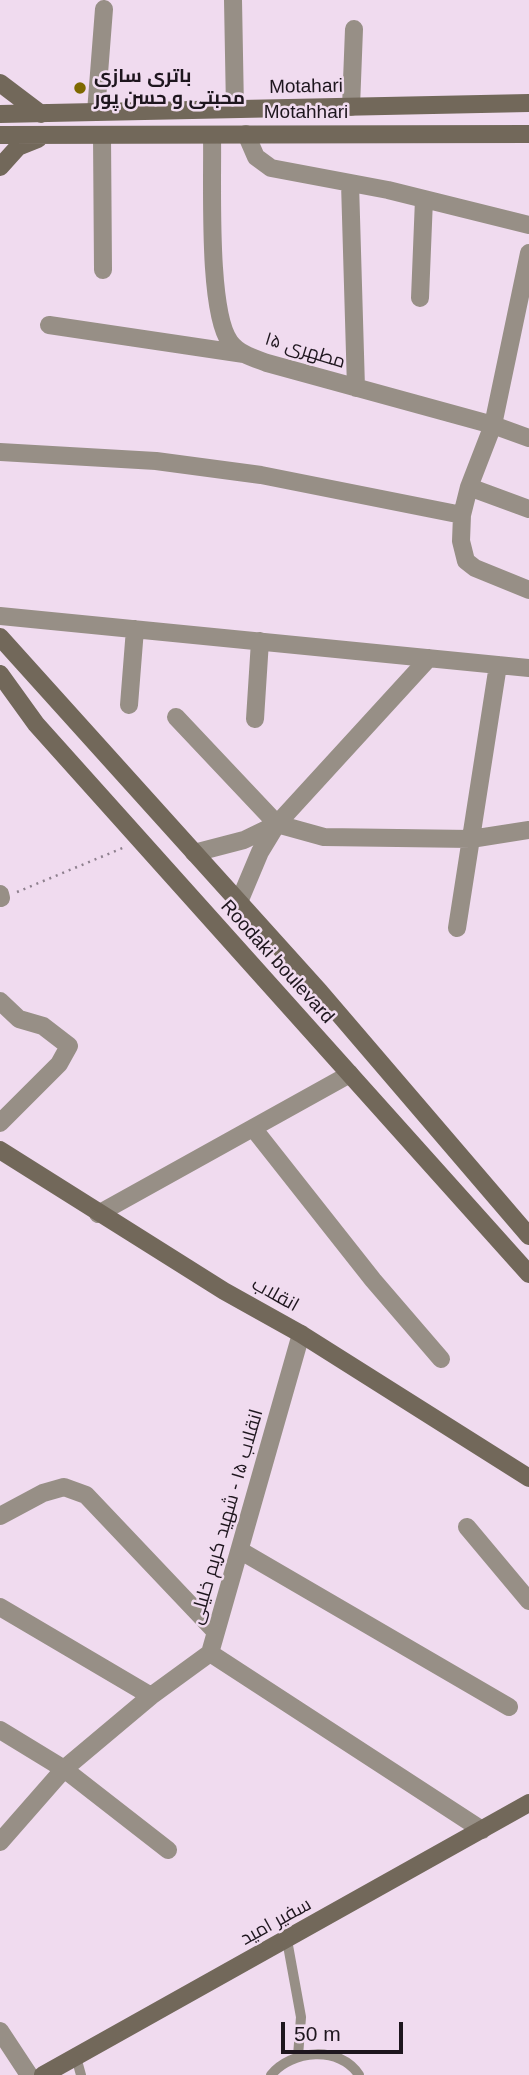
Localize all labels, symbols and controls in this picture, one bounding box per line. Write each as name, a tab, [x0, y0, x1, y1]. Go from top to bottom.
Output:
place label: باتری سازی محبتی و حسن پور	[94, 66, 245, 110]
street label: Motahari	[269, 75, 343, 99]
marker: باتری سازی محبتی و حسن پور	[72, 80, 88, 96]
street label: Motahhari	[264, 102, 348, 124]
street label: مطهری ۱۵	[262, 328, 348, 374]
street label: Roodaki boulevard	[216, 896, 338, 1028]
street label: انقلاب	[248, 1273, 302, 1317]
street label: انقلاب ۱۵ - شهید کریم خلیلی	[185, 1407, 269, 1627]
street label: سفیر امید	[237, 1893, 315, 1951]
scale bar	[284, 2008, 406, 2052]
text: 50 m	[294, 2022, 341, 2045]

